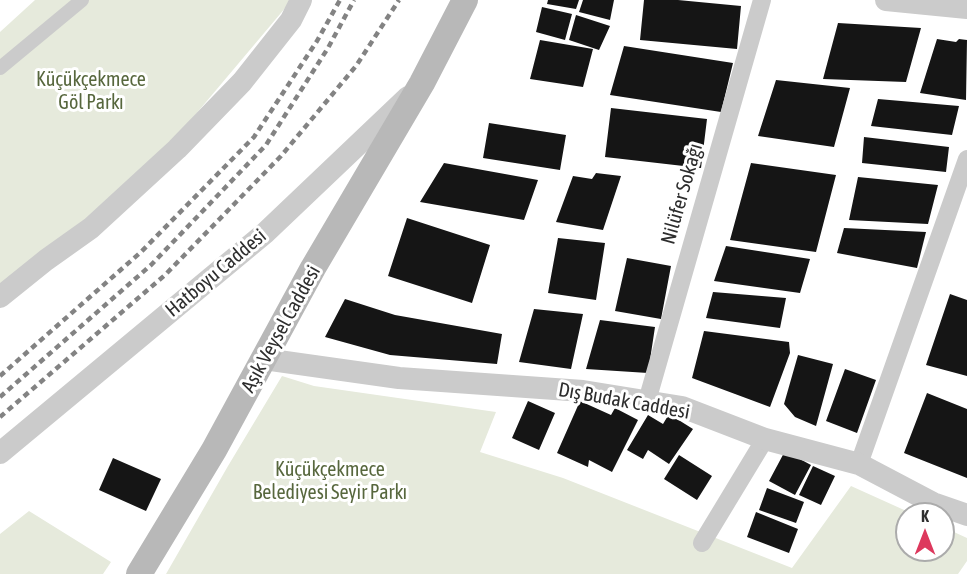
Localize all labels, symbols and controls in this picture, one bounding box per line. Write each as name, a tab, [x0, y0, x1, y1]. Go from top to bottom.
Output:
park label: Küçükçekmece Göl Parkı	[36, 68, 146, 115]
street label: Nilüfer Sokağı	[656, 141, 708, 247]
street label: Hatboyu Caddesi	[161, 224, 271, 322]
street label: Aşık Veysel Caddesi	[236, 261, 326, 397]
street label: Dış Budak Caddesi	[556, 378, 692, 424]
park label: Küçükçekmece Belediyesi Seyir Parkı	[253, 458, 407, 505]
north arrow	[895, 502, 955, 562]
text: K	[921, 507, 929, 525]

